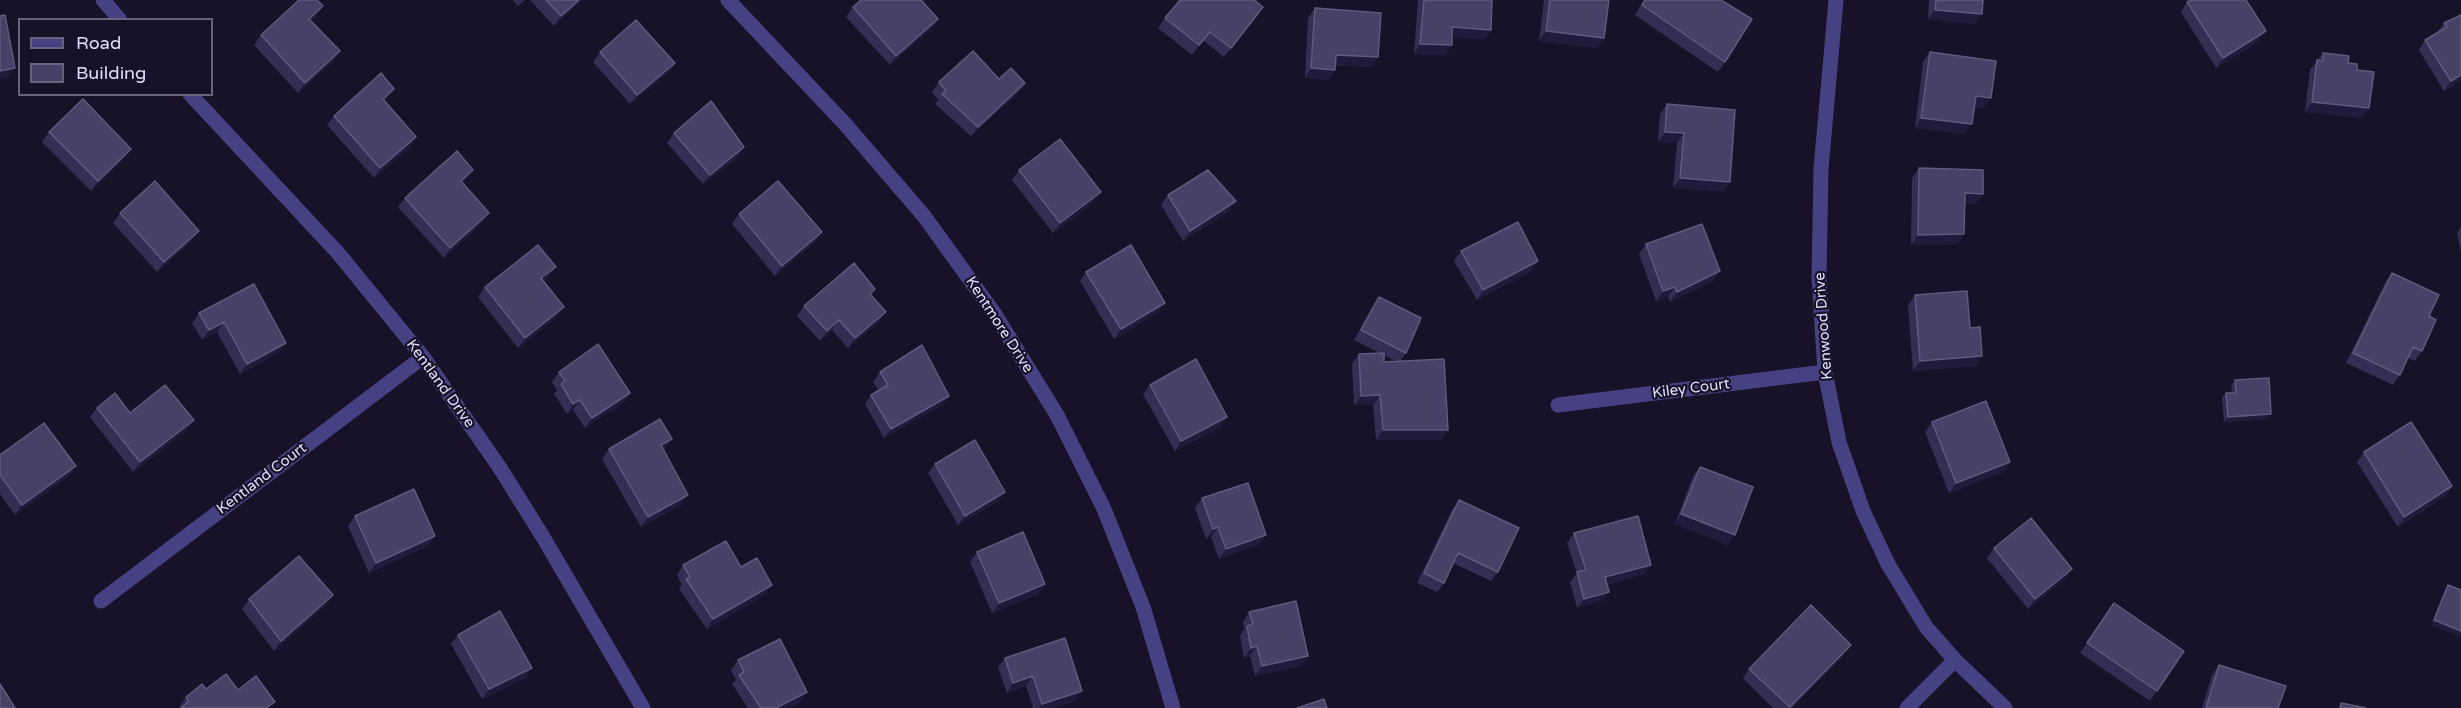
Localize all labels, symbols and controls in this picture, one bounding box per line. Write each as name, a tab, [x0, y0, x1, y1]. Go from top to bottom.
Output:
legend	[18, 18, 213, 96]
text: Road	[76, 32, 121, 54]
text: Building	[76, 62, 146, 84]
street label: Kenwood Drive	[1811, 272, 1837, 380]
street label: Kentmore Drive	[961, 274, 1037, 376]
street label: Kentland Drive	[402, 336, 478, 432]
street label: Kiley Court	[1651, 375, 1731, 403]
street label: Kentland Court	[214, 439, 310, 519]

